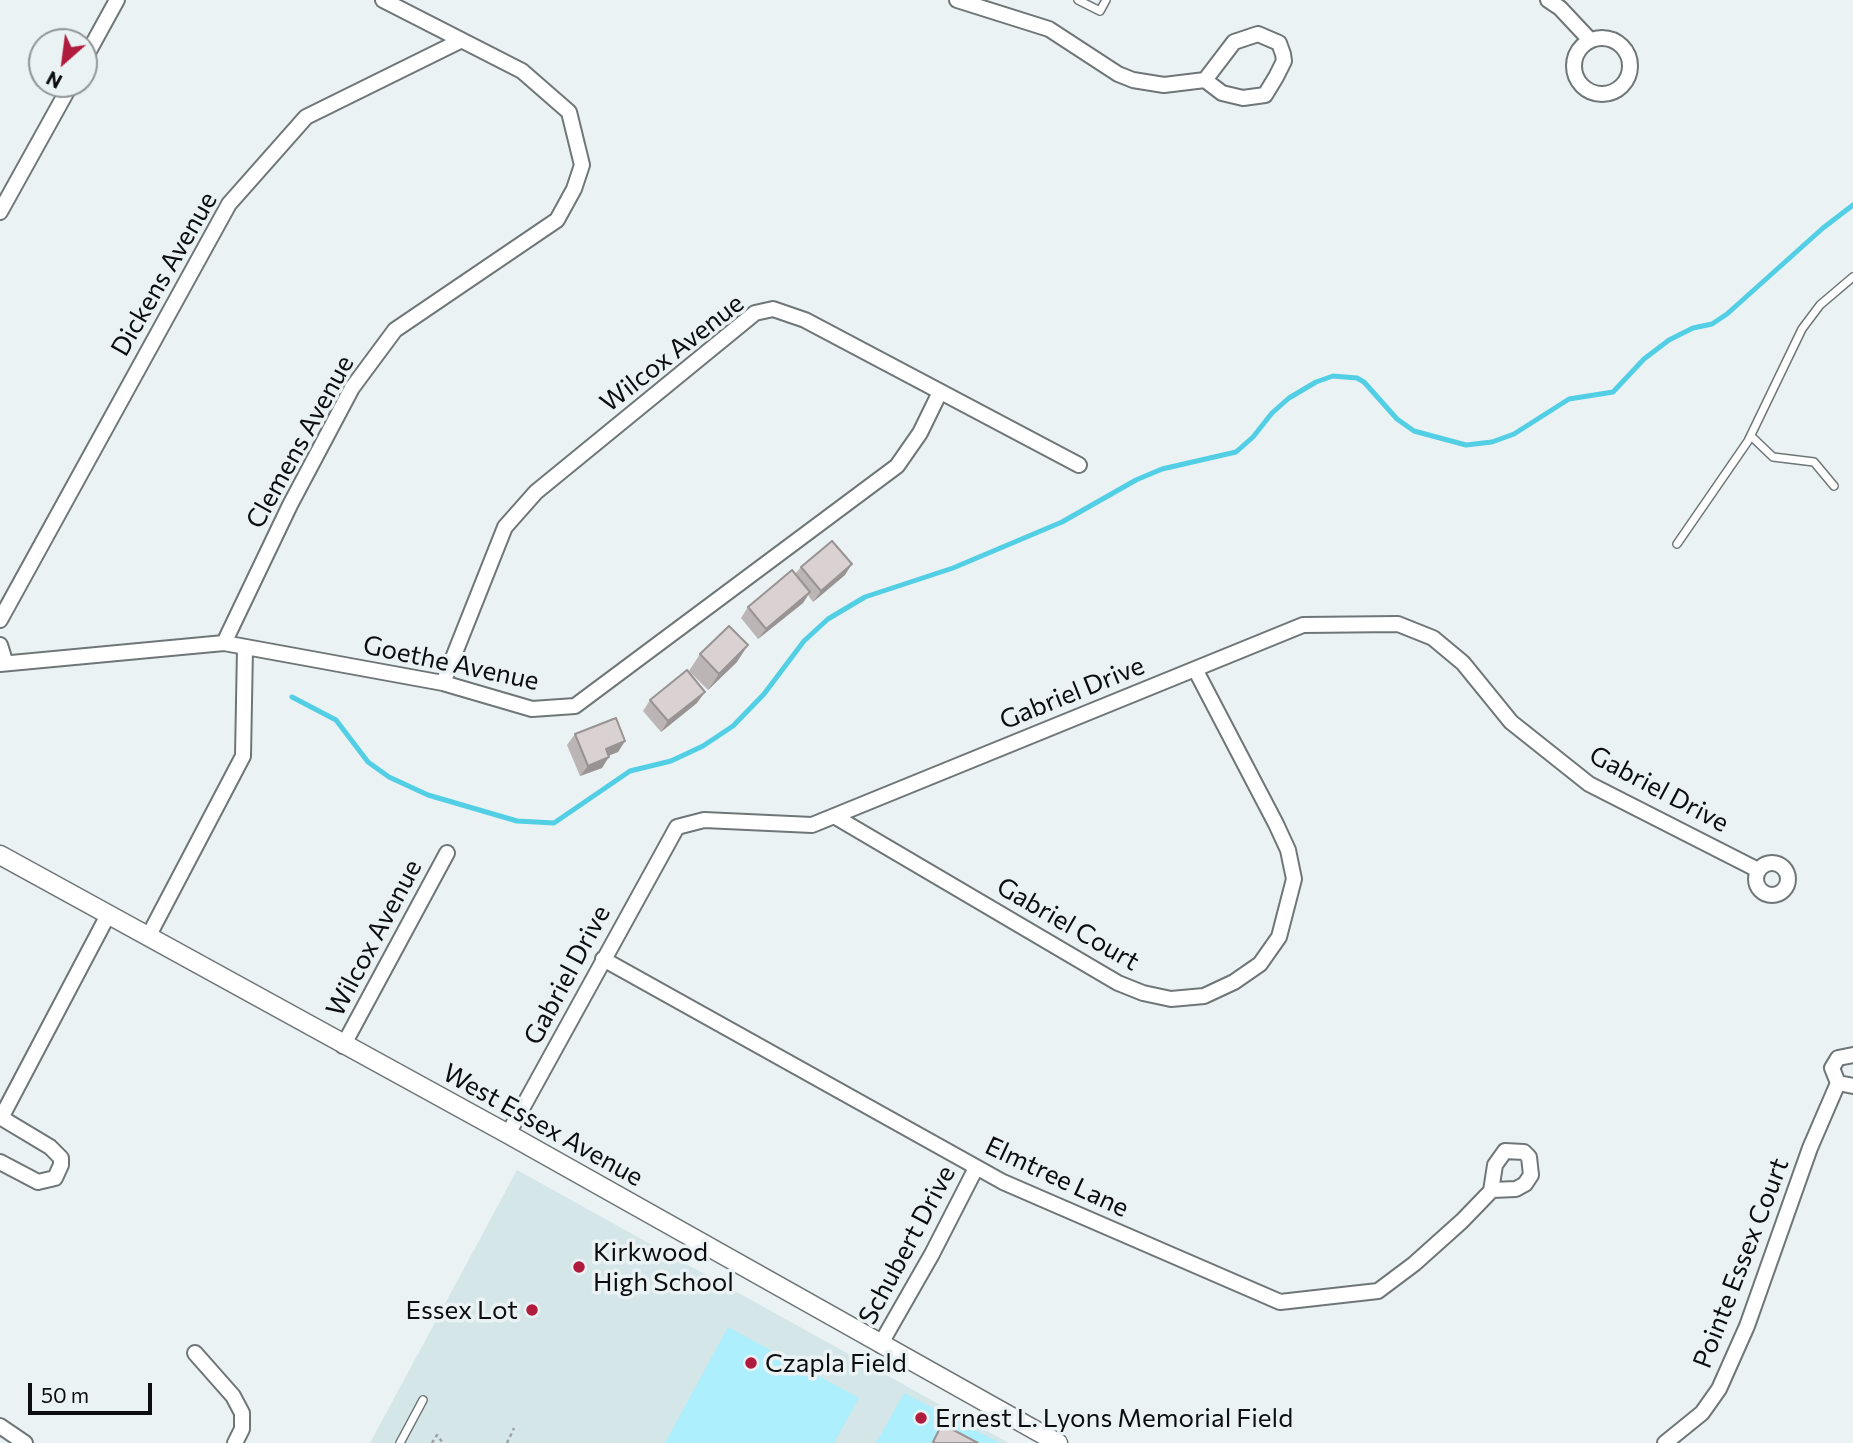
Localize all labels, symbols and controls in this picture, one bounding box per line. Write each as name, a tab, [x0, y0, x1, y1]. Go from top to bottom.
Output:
north arrow	[28, 28, 98, 98]
text: N	[42, 67, 66, 94]
street label: Dickens Avenue	[104, 186, 224, 362]
street label: Wilcox Avenue	[594, 287, 750, 419]
street label: Clemens Avenue	[240, 350, 360, 534]
street label: Goethe Avenue	[360, 629, 542, 697]
street label: Gabriel Drive	[995, 650, 1149, 736]
street label: Gabriel Drive	[1584, 739, 1734, 839]
street label: Wilcox Avenue	[320, 854, 428, 1022]
street label: Gabriel Court	[991, 871, 1145, 977]
street label: Gabriel Drive	[517, 900, 617, 1050]
street label: West Essex Avenue	[437, 1057, 649, 1193]
street label: Elmtree Lane	[980, 1130, 1134, 1224]
street label: Pointe Essex Court	[1687, 1154, 1795, 1372]
street label: Schubert Drive	[852, 1160, 962, 1330]
place label: Kirkwood High School	[593, 1236, 734, 1298]
marker: Kirkwood High School	[571, 1259, 587, 1275]
place label: Essex Lot	[406, 1294, 518, 1326]
marker: Essex Lot	[524, 1302, 540, 1318]
place label: Czapla Field	[765, 1347, 907, 1379]
marker: Czapla Field	[743, 1355, 759, 1371]
scale bar	[32, 1370, 156, 1414]
text: 50 m	[41, 1382, 89, 1407]
place label: Ernest L. Lyons Memorial Field	[935, 1402, 1293, 1434]
marker: Ernest L. Lyons Memorial Field	[913, 1410, 929, 1426]

